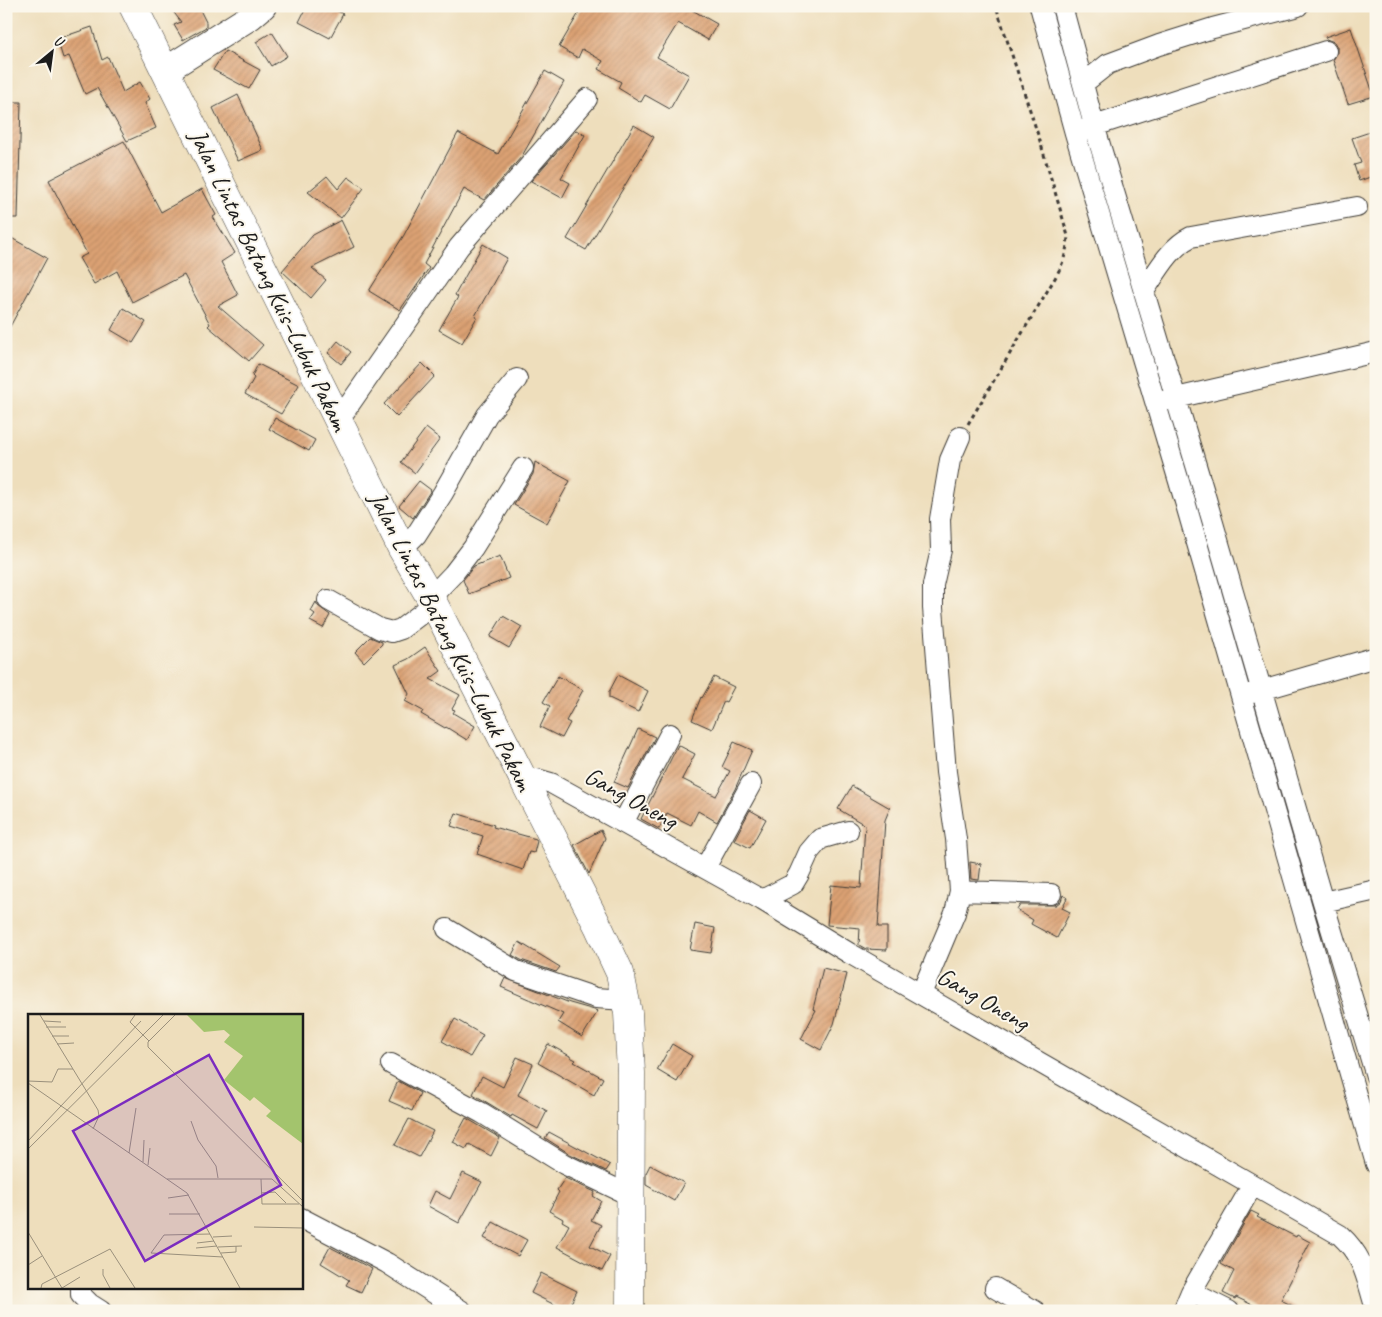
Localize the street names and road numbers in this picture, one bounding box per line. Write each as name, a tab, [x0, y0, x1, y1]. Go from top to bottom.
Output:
street label: Jalan Lintas Batang Kuis–Lubuk Pakam	[182, 123, 357, 438]
street label: Jalan Lintas Batang Kuis–Lubuk Pakam	[361, 485, 541, 798]
street label: Gang Oneng	[579, 759, 685, 838]
street label: Gang Oneng	[931, 960, 1037, 1039]

